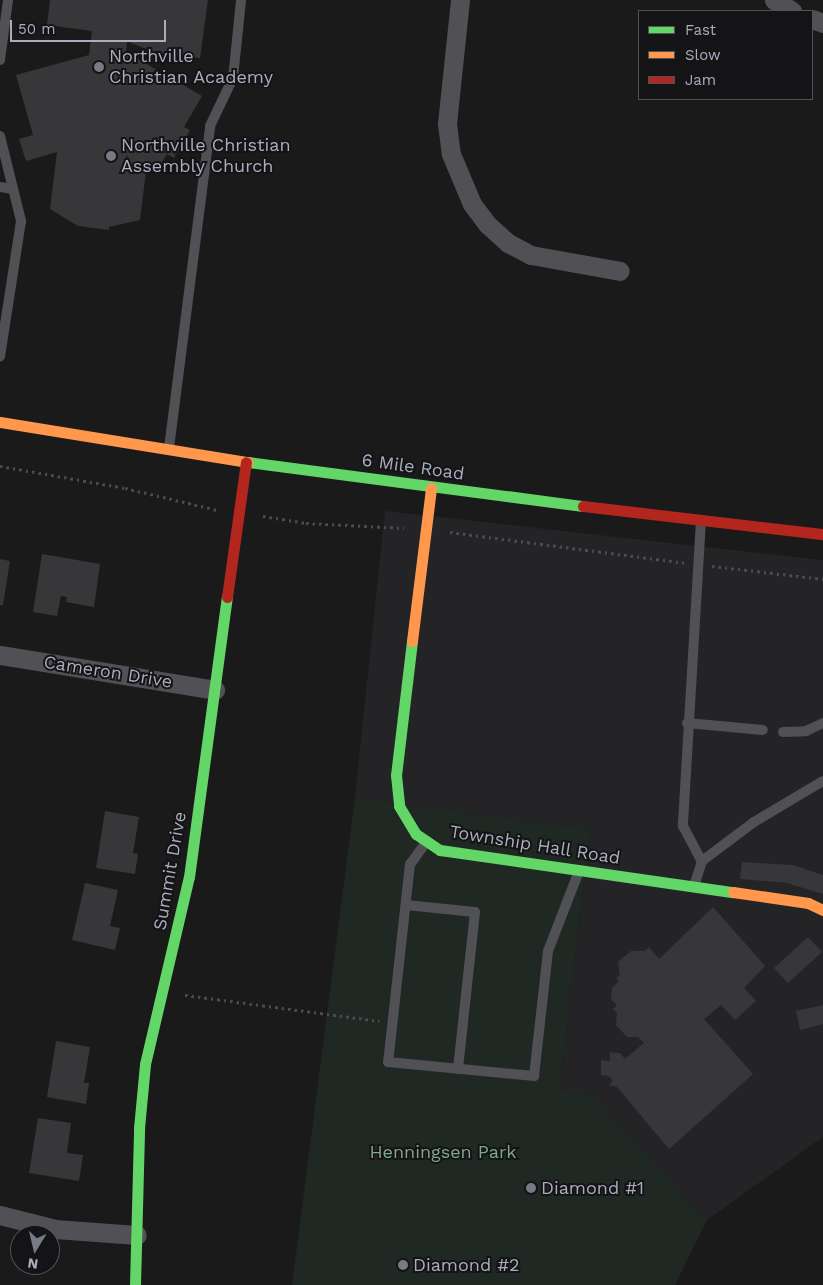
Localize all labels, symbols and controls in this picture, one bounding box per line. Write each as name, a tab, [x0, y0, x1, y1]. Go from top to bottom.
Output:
scale bar	[12, 10, 169, 42]
legend	[638, 10, 813, 100]
text: 50 m	[18, 20, 55, 38]
text: Fast	[685, 21, 716, 39]
place label: Northville Christian Academy	[109, 46, 274, 88]
text: Slow	[685, 46, 721, 64]
marker: Northville Christian Academy	[93, 61, 105, 73]
text: Jam	[685, 71, 716, 89]
place label: Northville Christian Assembly Church	[121, 135, 291, 178]
marker: Northville Christian Assembly Church	[105, 150, 117, 162]
street label: 6 Mile Road	[360, 449, 466, 485]
street label: Cameron Drive	[42, 651, 174, 693]
street label: Summit Drive	[149, 810, 191, 932]
street label: Township Hall Road	[448, 821, 622, 869]
park label: Henningsen Park	[369, 1141, 517, 1163]
place label: Diamond #1	[541, 1177, 644, 1199]
marker: Diamond #1	[525, 1182, 537, 1194]
north arrow	[10, 1225, 60, 1275]
place label: Diamond #2	[413, 1254, 519, 1276]
text: N	[26, 1255, 39, 1273]
marker: Diamond #2	[397, 1259, 409, 1271]

